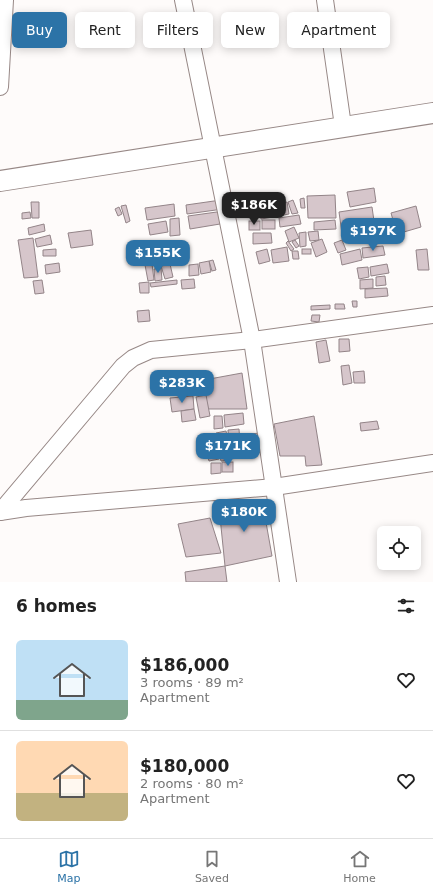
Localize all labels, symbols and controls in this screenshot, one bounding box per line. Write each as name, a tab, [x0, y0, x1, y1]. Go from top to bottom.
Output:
chip: Buy	[12, 12, 67, 48]
chip: Rent	[75, 12, 135, 48]
chip: Filters	[143, 12, 213, 48]
chip: New	[221, 12, 279, 48]
chip: Apartment	[287, 12, 390, 48]
pin: $186K	[226, 192, 282, 226]
text: $186K	[231, 197, 277, 212]
pin: $197K	[345, 218, 401, 252]
text: $197K	[350, 223, 396, 238]
pin: $155K	[130, 240, 186, 274]
text: $155K	[135, 245, 181, 260]
pin: $283K	[154, 370, 210, 404]
text: $283K	[159, 375, 205, 390]
pin: $171K	[200, 433, 256, 467]
text: $171K	[205, 438, 251, 453]
pin: $180K	[216, 499, 272, 533]
text: $180K	[221, 504, 267, 519]
map controls	[377, 526, 421, 570]
button: locate	[377, 526, 421, 570]
icon: filters	[395, 595, 417, 617]
text: 6 homes	[16, 596, 97, 616]
text: $186,000	[140, 655, 229, 675]
icon: home	[48, 656, 96, 704]
icon: heart	[395, 669, 417, 691]
text: 3 rooms · 89 m²	[140, 675, 244, 690]
text: Apartment	[140, 690, 210, 705]
text: $180,000	[140, 756, 229, 776]
icon: home	[48, 757, 96, 805]
icon: heart	[395, 770, 417, 792]
text: 2 rooms · 80 m²	[140, 776, 244, 791]
text: Apartment	[140, 791, 210, 806]
tab: Map	[57, 848, 80, 885]
tab: Saved	[195, 848, 229, 885]
tab: Home	[343, 848, 376, 885]

